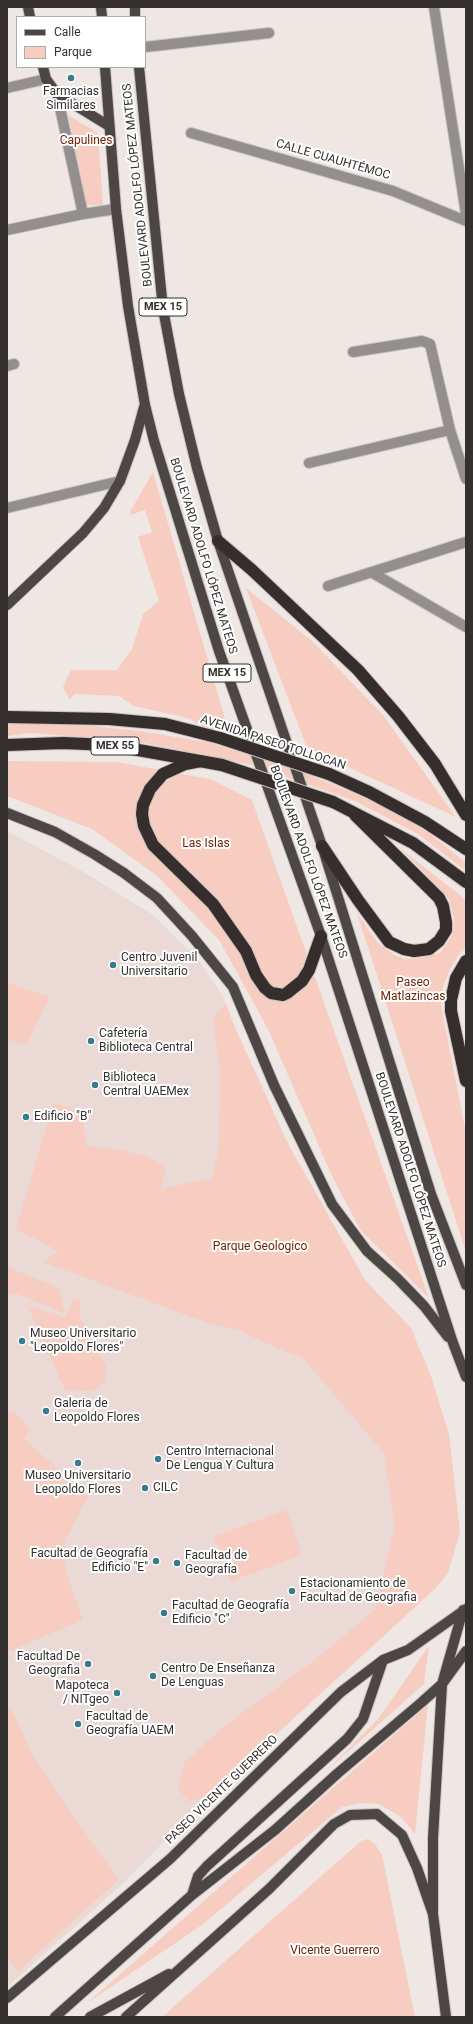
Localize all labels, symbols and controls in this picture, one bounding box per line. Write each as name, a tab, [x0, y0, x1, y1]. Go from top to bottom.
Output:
legend	[16, 16, 146, 68]
text: Calle	[54, 25, 81, 39]
text: Parque	[54, 45, 92, 59]
marker: Farmacias Similares	[66, 73, 76, 83]
street label: BOULEVARD ADOLFO LÓPEZ MATEOS	[120, 83, 156, 287]
place label: Farmacias Similares	[43, 85, 99, 113]
park label: Capulines	[60, 134, 112, 148]
street label: CALLE CUAUHTÉMOC	[274, 137, 392, 183]
road number: MEX 15	[139, 298, 187, 316]
street label: BOULEVARD ADOLFO LÓPEZ MATEOS	[166, 456, 240, 656]
road number: MEX 15	[203, 664, 251, 682]
street label: AVENIDA PASEO TOLLOCAN	[198, 713, 348, 773]
road number: MEX 55	[91, 737, 139, 755]
street label: BOULEVARD ADOLFO LÓPEZ MATEOS	[266, 764, 350, 960]
park label: Las Islas	[182, 837, 230, 851]
place label: Centro Juvenil Universitario	[121, 951, 197, 979]
marker: Centro Juvenil Universitario	[108, 960, 118, 970]
park label: Paseo Matlazincas	[381, 976, 445, 1004]
place label: Cafetería Biblioteca Central	[99, 1027, 193, 1055]
marker: Cafetería Biblioteca Central	[86, 1036, 96, 1046]
place label: Biblioteca Central UAEMex	[103, 1071, 189, 1099]
street label: BOULEVARD ADOLFO LÓPEZ MATEOS	[372, 1071, 448, 1269]
marker: Biblioteca Central UAEMex	[90, 1080, 100, 1090]
place label: Edificio "B"	[34, 1110, 91, 1124]
marker: Edificio "B"	[21, 1112, 31, 1122]
park label: Parque Geologico	[213, 1240, 307, 1254]
place label: Museo Universitario "Leopoldo Flores"	[30, 1327, 136, 1355]
marker: Museo Universitario "Leopoldo Flores"	[17, 1336, 27, 1346]
place label: Galeria de Leopoldo Flores	[54, 1397, 140, 1425]
marker: Galeria de Leopoldo Flores	[41, 1406, 51, 1416]
place label: Centro Internacional De Lengua Y Cultura	[166, 1445, 274, 1473]
marker: Centro Internacional De Lengua Y Cultura	[153, 1454, 163, 1464]
marker: Museo Universitario Leopoldo Flores	[73, 1458, 83, 1468]
place label: Museo Universitario Leopoldo Flores	[25, 1469, 131, 1497]
place label: CILC	[153, 1481, 178, 1495]
marker: CILC	[140, 1483, 150, 1493]
place label: Facultad de Geografía Edificio "E"	[31, 1547, 148, 1575]
place label: Facultad de Geografía	[185, 1549, 247, 1577]
marker: Facultad de Geografía Edificio "E"	[151, 1556, 161, 1566]
marker: Facultad de Geografía	[172, 1558, 182, 1568]
place label: Estacionamiento de Facultad de Geografia	[300, 1577, 417, 1605]
marker: Estacionamiento de Facultad de Geografia	[287, 1586, 297, 1596]
place label: Facultad de Geografía Edificio "C"	[172, 1599, 289, 1627]
marker: Facultad de Geografía Edificio "C"	[159, 1608, 169, 1618]
place label: Facultad De Geografia	[17, 1650, 80, 1678]
marker: Facultad De Geografia	[83, 1659, 93, 1669]
place label: Centro De Enseñanza De Lenguas	[161, 1662, 275, 1690]
marker: Centro De Enseñanza De Lenguas	[148, 1671, 158, 1681]
place label: Mapoteca / NITgeo	[55, 1679, 109, 1707]
marker: Mapoteca / NITgeo	[112, 1688, 122, 1698]
place label: Facultad de Geografía UAEM	[86, 1710, 174, 1738]
marker: Facultad de Geografía UAEM	[73, 1719, 83, 1729]
street label: PASEO VICENTE GUERRERO	[163, 1732, 281, 1848]
park label: Vicente Guerrero	[290, 1944, 380, 1958]

